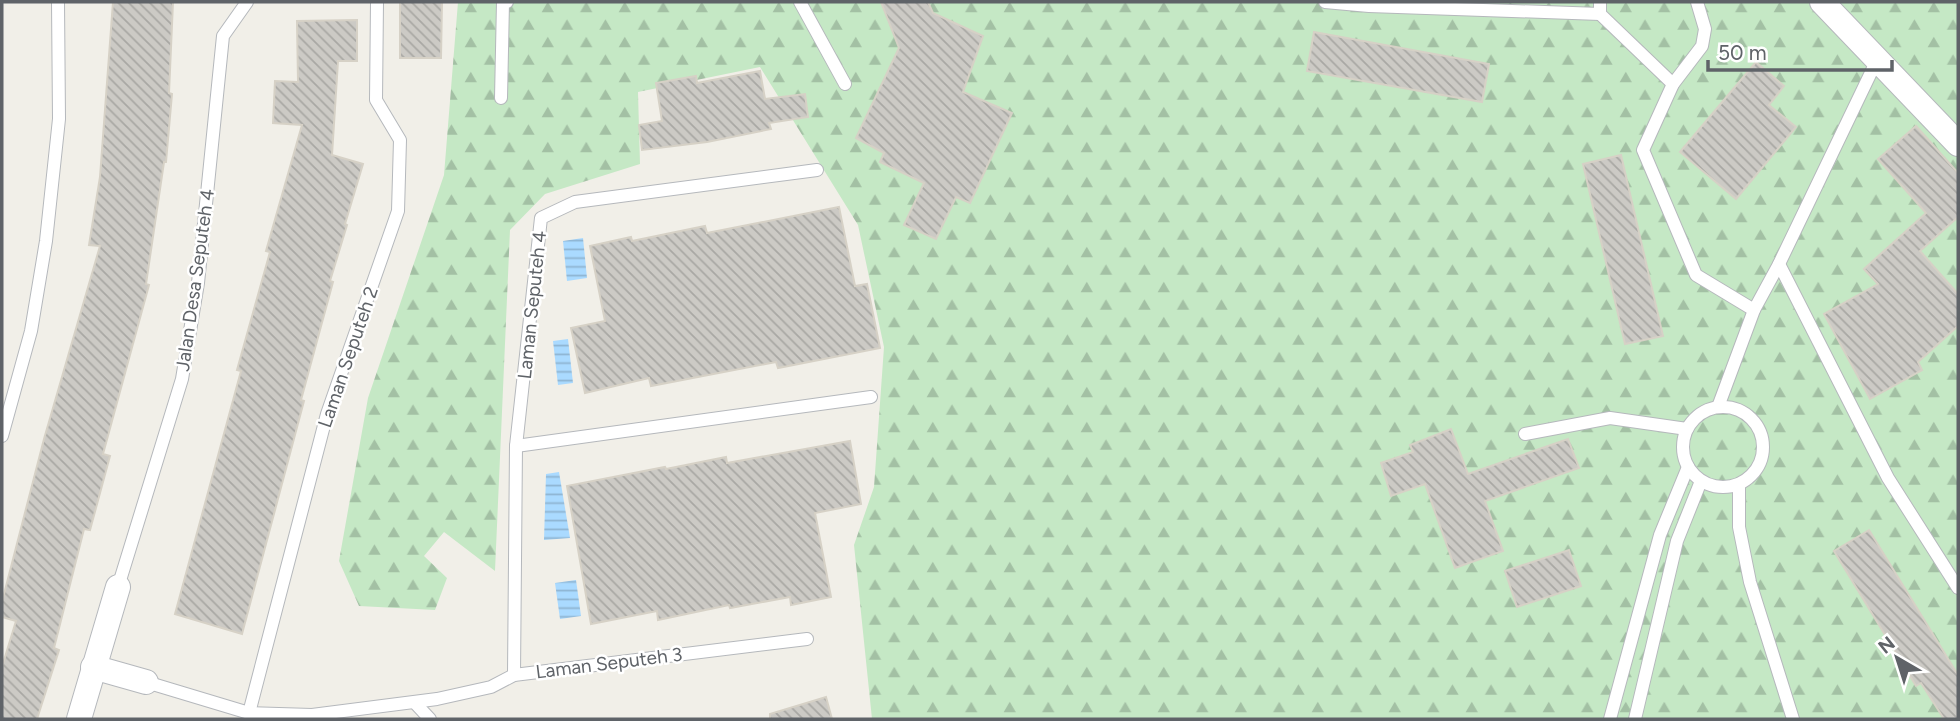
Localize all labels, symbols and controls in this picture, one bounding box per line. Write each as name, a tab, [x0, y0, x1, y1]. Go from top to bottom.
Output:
scale bar	[1708, 28, 1892, 72]
text: 50 m	[1718, 40, 1767, 65]
street label: Jalan Desa Seputeh 4	[171, 187, 219, 373]
street label: Laman Seputeh 4	[513, 229, 551, 380]
street label: Laman Seputeh 2	[313, 283, 383, 431]
north arrow	[1862, 623, 1932, 693]
text: N	[1874, 632, 1900, 659]
street label: Laman Seputeh 3	[534, 643, 684, 683]

